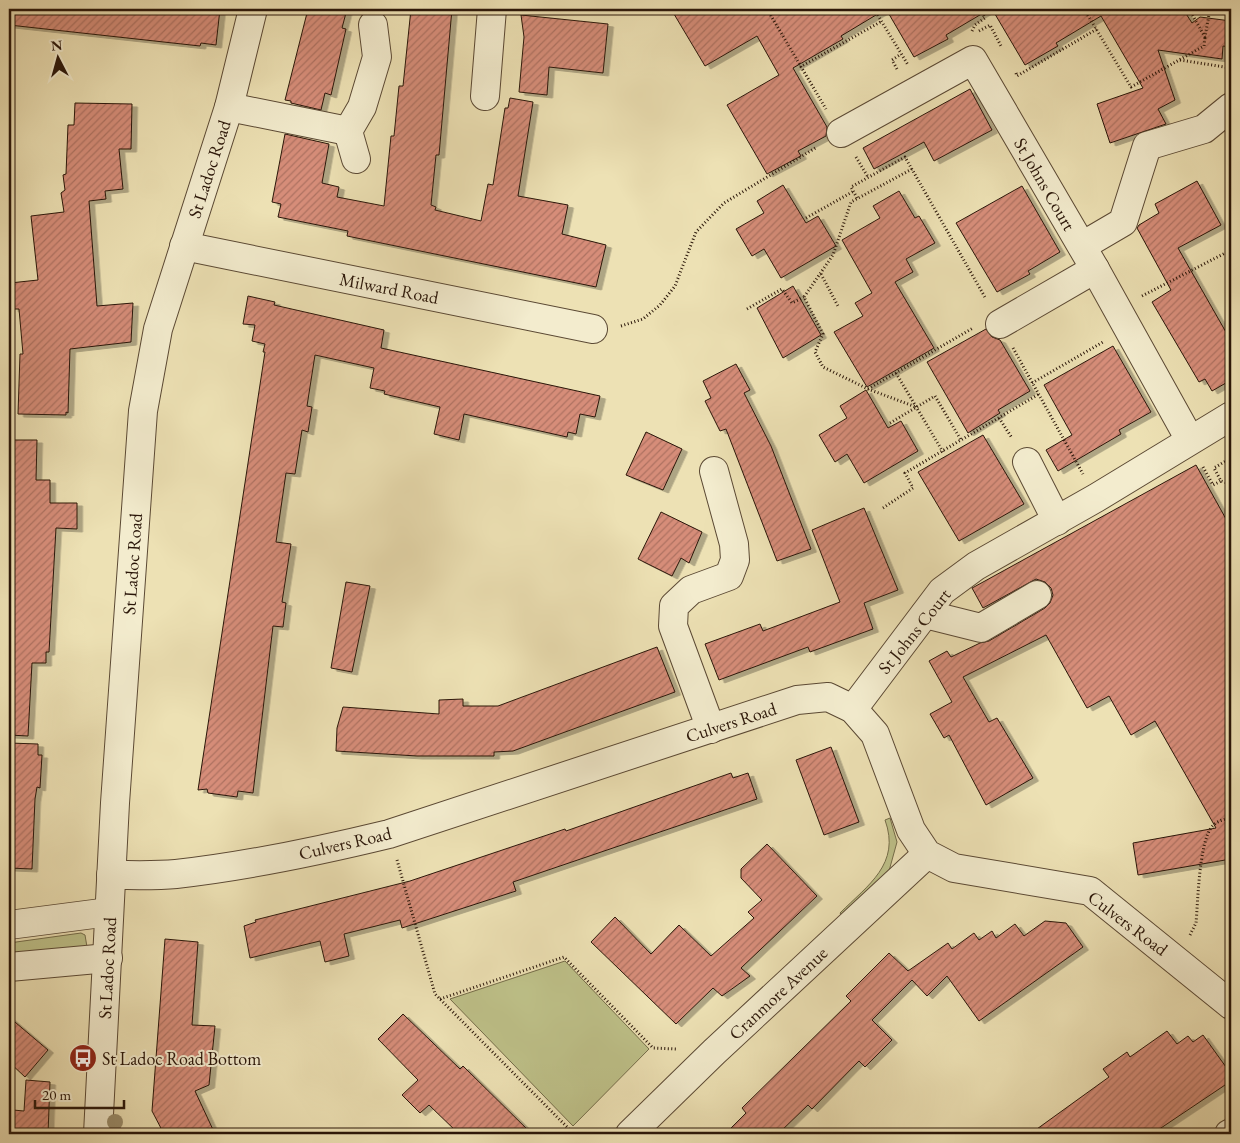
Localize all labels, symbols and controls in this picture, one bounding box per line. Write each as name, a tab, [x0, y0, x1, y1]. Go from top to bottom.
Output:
north arrow	[32, 32, 82, 82]
text: N	[50, 35, 64, 55]
street label: St Ladoc Road	[182, 116, 236, 221]
street label: St Johns Court	[1009, 133, 1081, 235]
street label: Milward Road	[337, 267, 441, 309]
street label: St Ladoc Road	[117, 511, 147, 616]
street label: St Johns Court	[873, 583, 956, 678]
street label: Culvers Road	[683, 696, 780, 747]
street label: Culvers Road	[297, 821, 394, 865]
street label: Culvers Road	[1083, 885, 1173, 961]
street label: St Ladoc Road	[93, 916, 121, 1020]
street label: Cranmore Avenue	[724, 941, 832, 1045]
bus stop icon: St Ladoc Road Bottom	[68, 1043, 98, 1073]
place label: St Ladoc Road Bottom	[102, 1047, 261, 1070]
scale bar	[35, 1078, 124, 1110]
text: 20 m	[42, 1085, 71, 1104]

